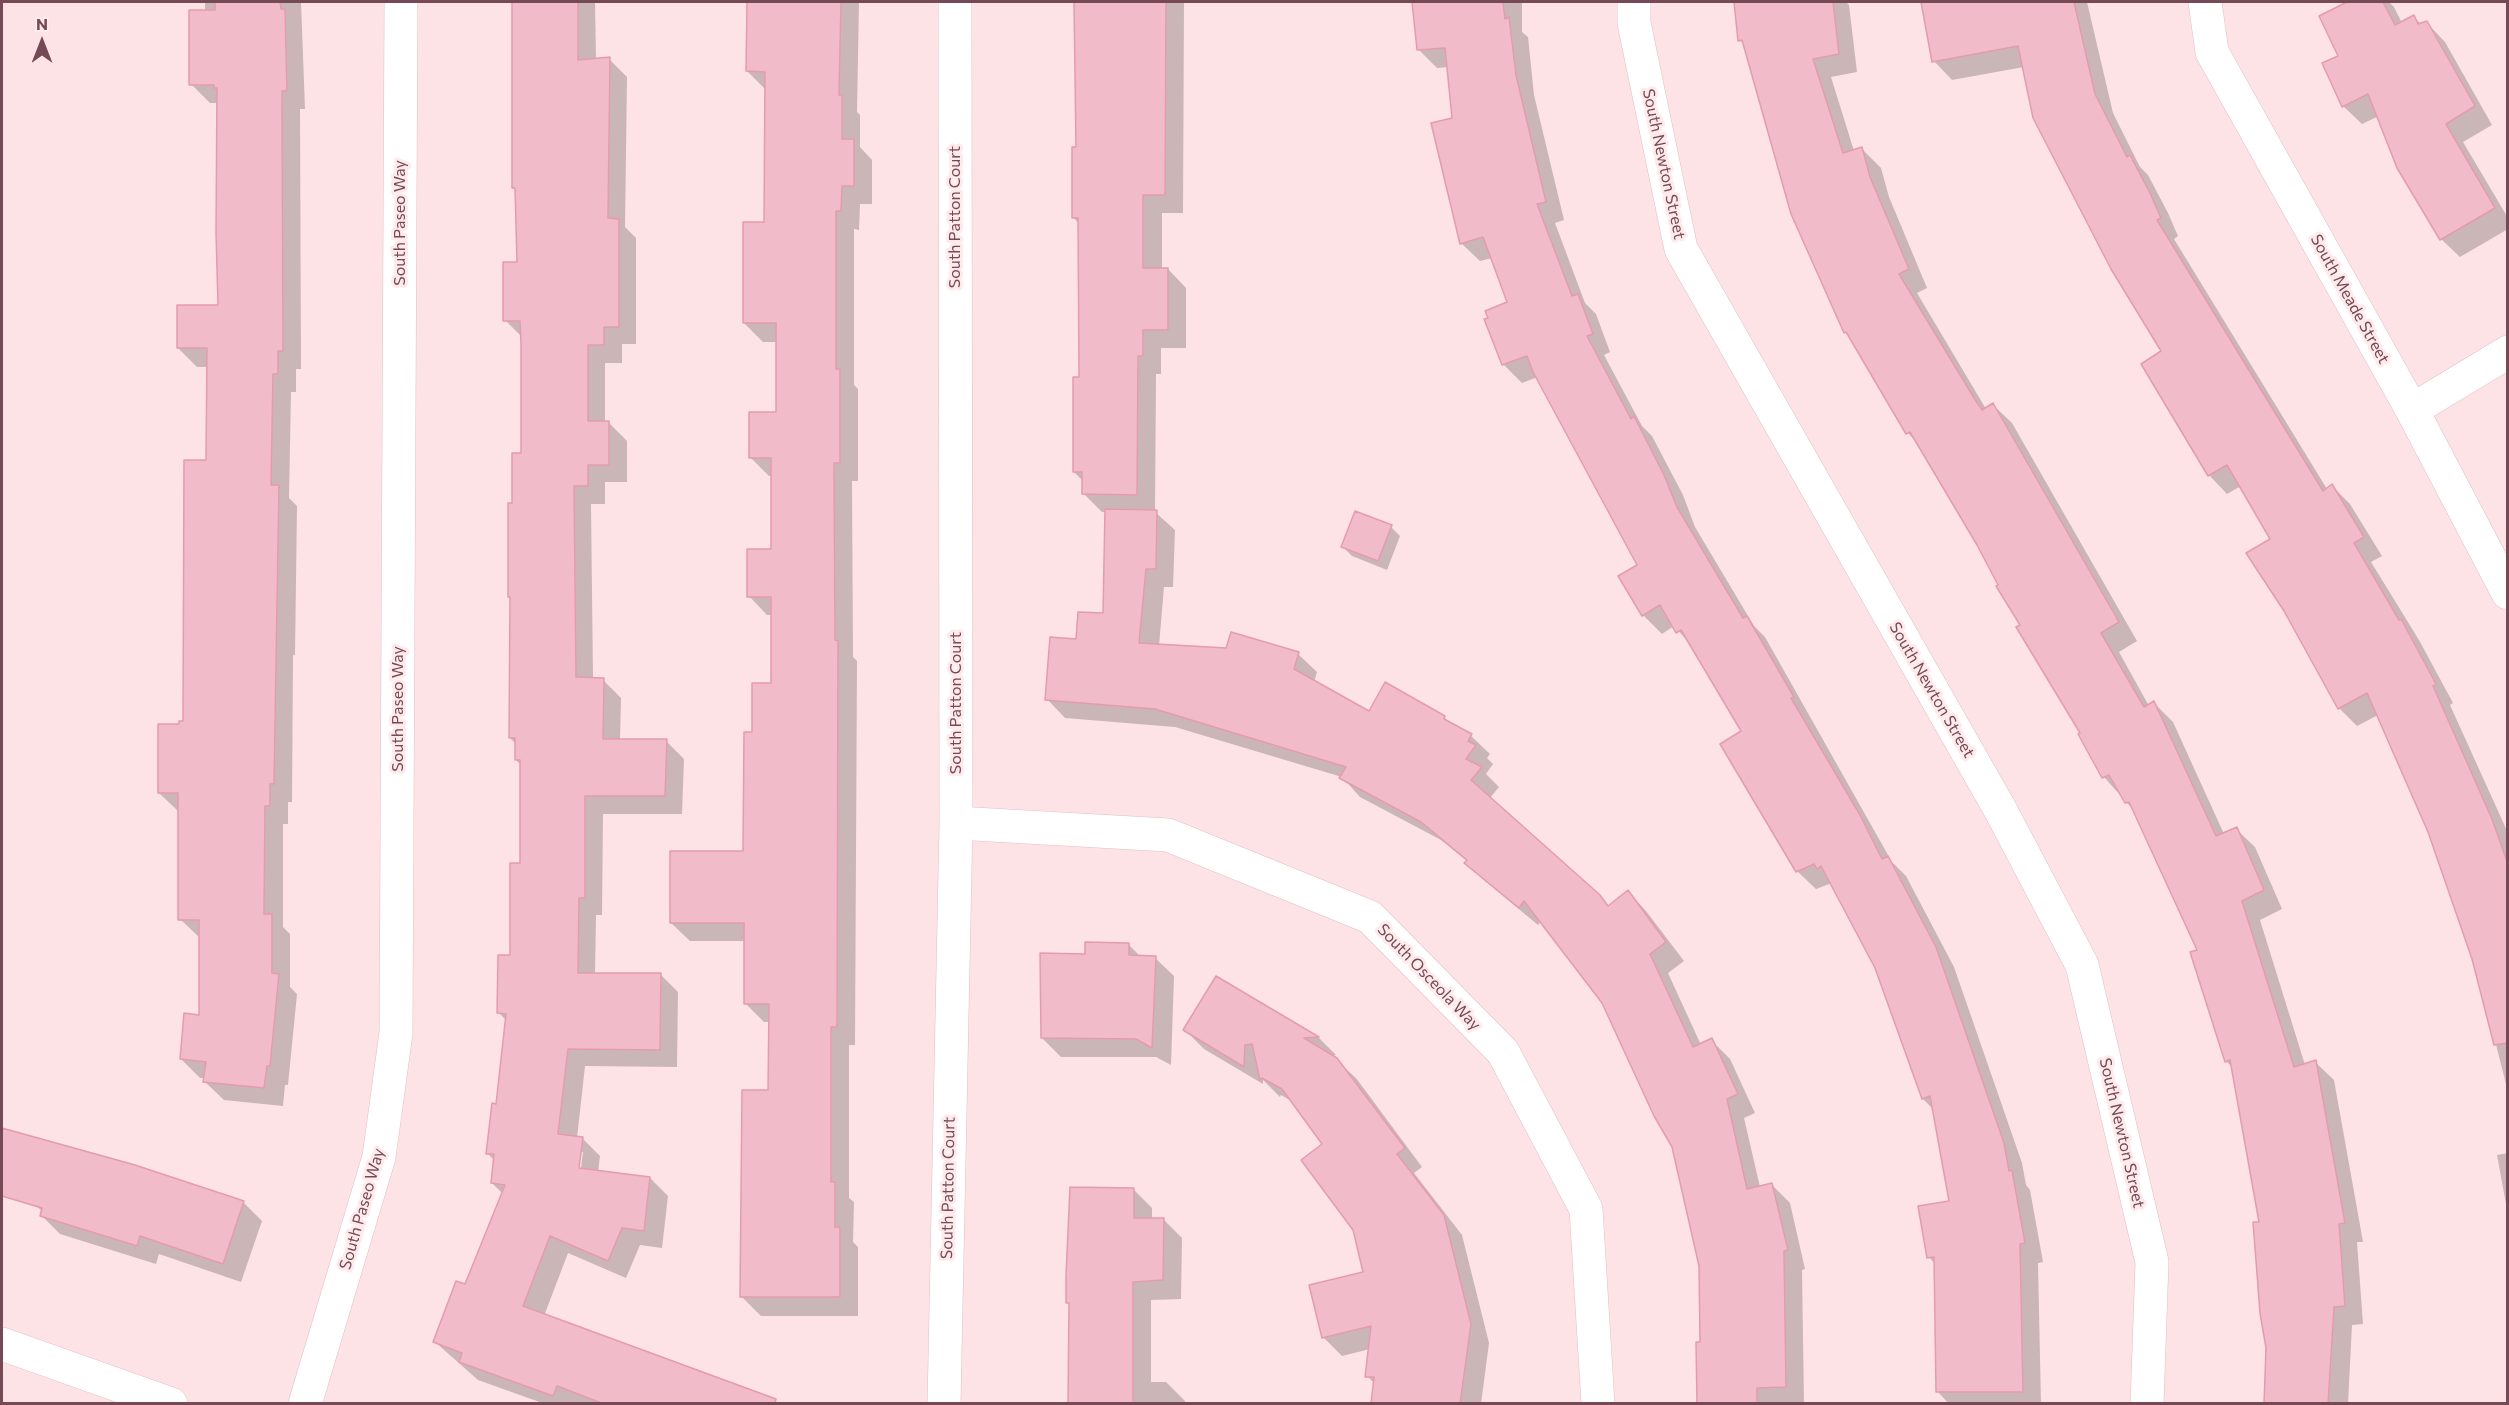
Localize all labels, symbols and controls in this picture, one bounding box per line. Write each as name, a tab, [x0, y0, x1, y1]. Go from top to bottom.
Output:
north arrow	[12, 12, 72, 72]
text: N	[36, 14, 48, 33]
street label: South Newton Street	[1639, 87, 1689, 241]
street label: South Patton Court	[945, 146, 965, 288]
street label: South Paseo Way	[390, 160, 410, 286]
street label: South Meade Street	[2307, 231, 2393, 367]
street label: South Newton Street	[1885, 619, 1979, 761]
street label: South Patton Court	[946, 632, 966, 774]
street label: South Paseo Way	[388, 646, 408, 772]
street label: South Osceola Way	[1373, 920, 1485, 1034]
street label: South Newton Street	[2095, 1056, 2149, 1210]
street label: South Patton Court	[937, 1117, 959, 1259]
street label: South Paseo Way	[335, 1146, 389, 1272]

